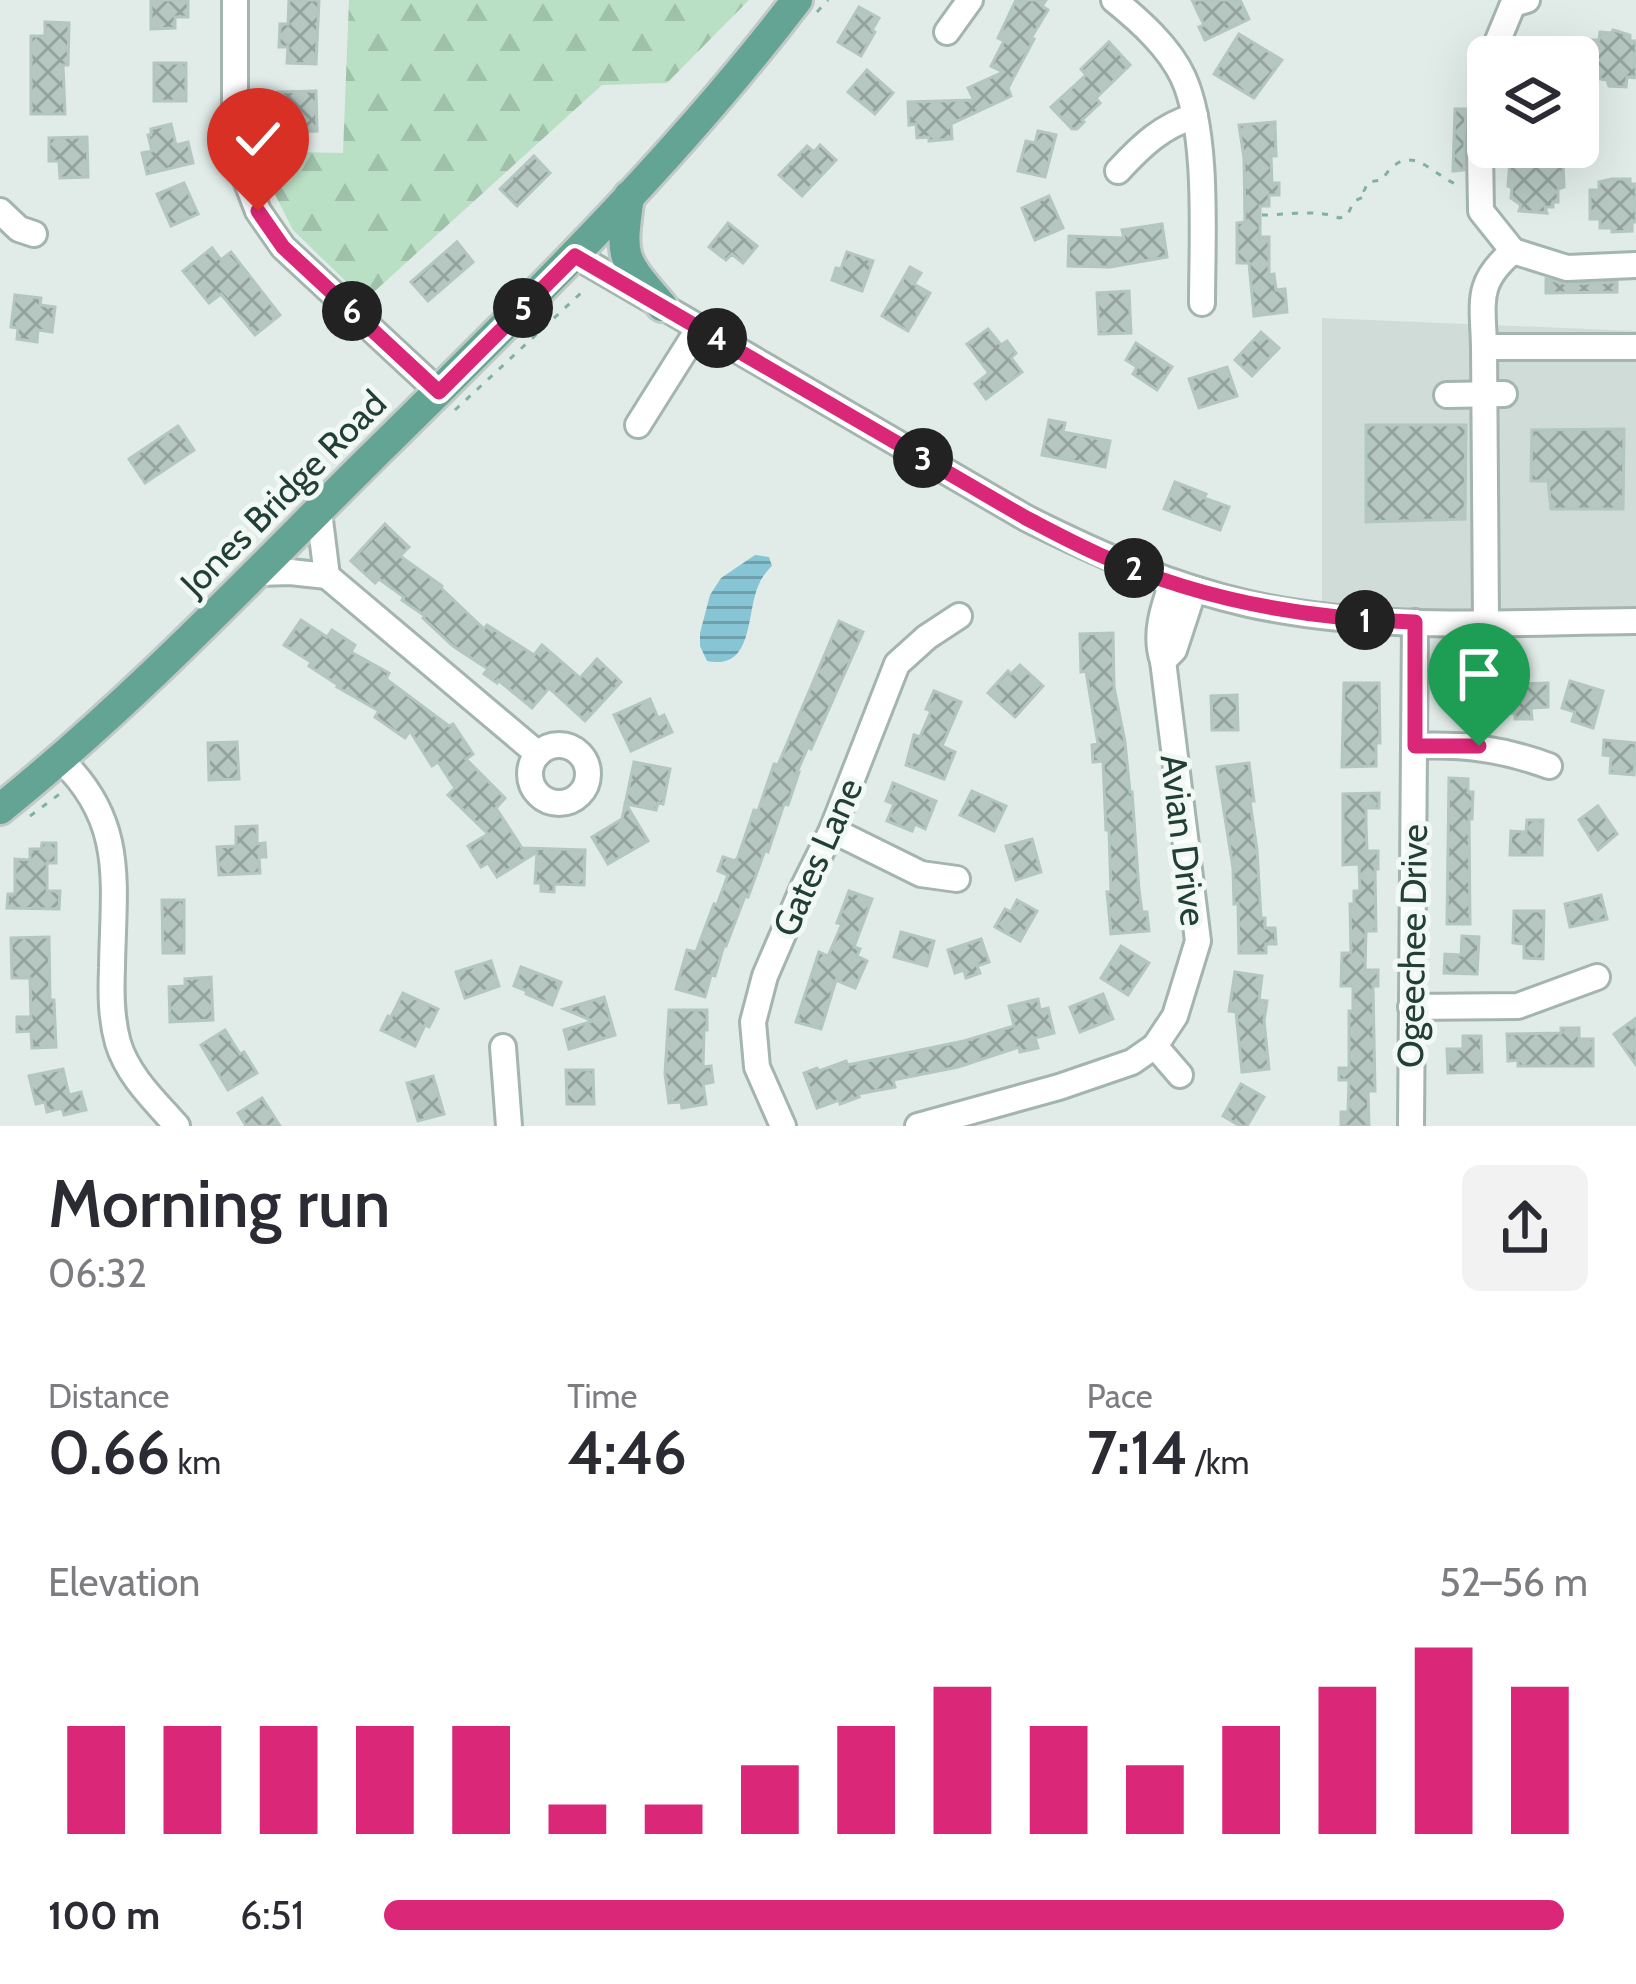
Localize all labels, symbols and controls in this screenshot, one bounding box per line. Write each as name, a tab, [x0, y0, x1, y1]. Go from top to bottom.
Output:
map controls	[1467, 36, 1599, 168]
button: layers	[1467, 36, 1599, 168]
pin	[207, 88, 309, 211]
icon: check	[225, 106, 291, 172]
pin: 5	[493, 278, 553, 338]
pin: 6	[322, 281, 382, 341]
text: 5	[514, 288, 532, 328]
text: 6	[343, 291, 361, 331]
pin: 4	[687, 308, 747, 368]
text: 4	[707, 318, 727, 358]
street label: Jones Bridge Road	[170, 381, 395, 606]
pin: 3	[893, 428, 953, 488]
text: 3	[914, 438, 932, 478]
pin: 2	[1104, 538, 1164, 598]
text: 2	[1125, 548, 1143, 588]
pin: 1	[1335, 590, 1395, 650]
text: 1	[1359, 600, 1371, 640]
pin	[1428, 623, 1530, 746]
icon: arrive	[1446, 641, 1512, 707]
street label: Avian Drive	[1152, 752, 1216, 928]
street label: Gates Lane	[763, 771, 871, 943]
street label: Ogeechee Drive	[1388, 824, 1436, 1068]
text: Morning run	[48, 1163, 390, 1244]
button: share	[1462, 1165, 1588, 1291]
text: 06:32	[48, 1249, 147, 1297]
text: Distance	[48, 1376, 169, 1416]
text: Time	[567, 1376, 637, 1416]
text: Pace	[1087, 1376, 1153, 1416]
text: 0.66	[48, 1416, 170, 1489]
text: 4:46	[567, 1416, 687, 1489]
text: 7:14	[1087, 1416, 1188, 1489]
text: km	[170, 1442, 221, 1482]
text: /km	[1188, 1442, 1249, 1482]
text: Elevation	[48, 1558, 200, 1606]
text: 52–56 m	[1440, 1558, 1588, 1606]
text: 100 m	[48, 1891, 160, 1939]
text: 6:51	[240, 1891, 304, 1939]

